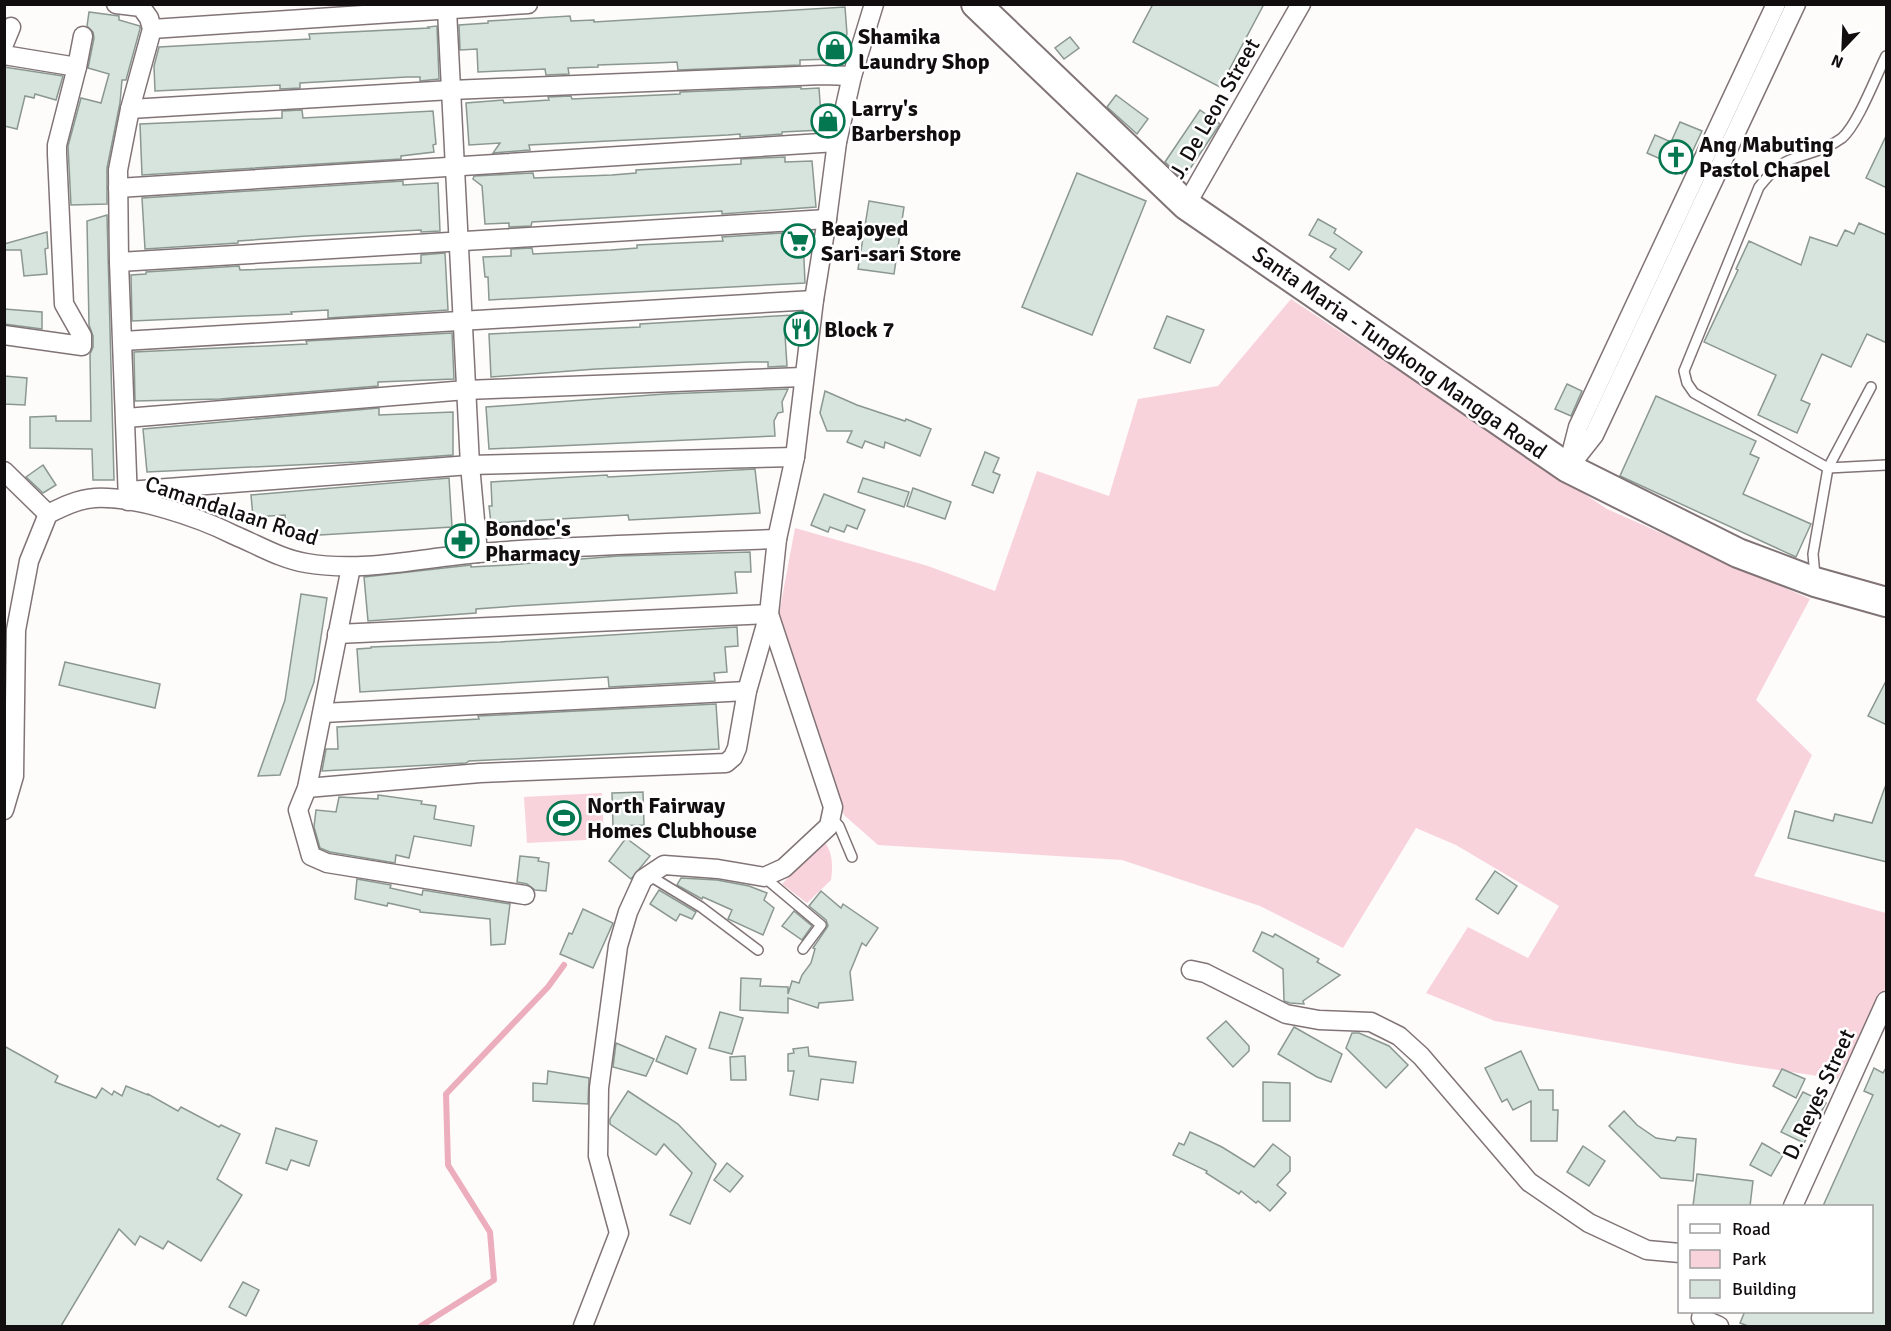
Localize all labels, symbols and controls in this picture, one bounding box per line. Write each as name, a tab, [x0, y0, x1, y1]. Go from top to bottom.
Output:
north arrow	[1813, 18, 1873, 78]
place label: Shamika Laundry Shop	[858, 23, 990, 75]
shop icon: Shamika Laundry Shop	[817, 31, 853, 67]
street label: J. De Leon Street	[1163, 33, 1266, 183]
text: N	[1828, 50, 1847, 72]
place label: Larry's Barbershop	[851, 95, 961, 147]
shop icon: Larry's Barbershop	[810, 103, 846, 139]
place label: Ang Mabuting Pastol Chapel	[1699, 131, 1834, 183]
church icon: Ang Mabuting Pastol Chapel	[1658, 139, 1694, 175]
place label: Beajoyed Sari-sari Store	[821, 215, 961, 267]
supermarket icon: Beajoyed Sari-sari Store	[780, 223, 816, 259]
street label: Santa Maria - Tungkong Mangga Road	[1247, 240, 1552, 465]
restaurant icon: Block 7	[783, 311, 819, 347]
place label: Block 7	[824, 316, 894, 343]
street label: Camandalaan Road	[142, 470, 322, 551]
place label: Bondoc's Pharmacy	[485, 515, 580, 567]
pharmacy icon: Bondoc's Pharmacy	[444, 523, 480, 559]
place label: North Fairway Homes Clubhouse	[587, 792, 757, 844]
sports icon: North Fairway Homes Clubhouse	[546, 800, 582, 836]
street label: D. Reyes Street	[1776, 1024, 1861, 1164]
legend	[1678, 1205, 1873, 1313]
text: Road	[1732, 1218, 1771, 1240]
text: Park	[1732, 1248, 1767, 1270]
text: Building	[1732, 1278, 1796, 1300]

